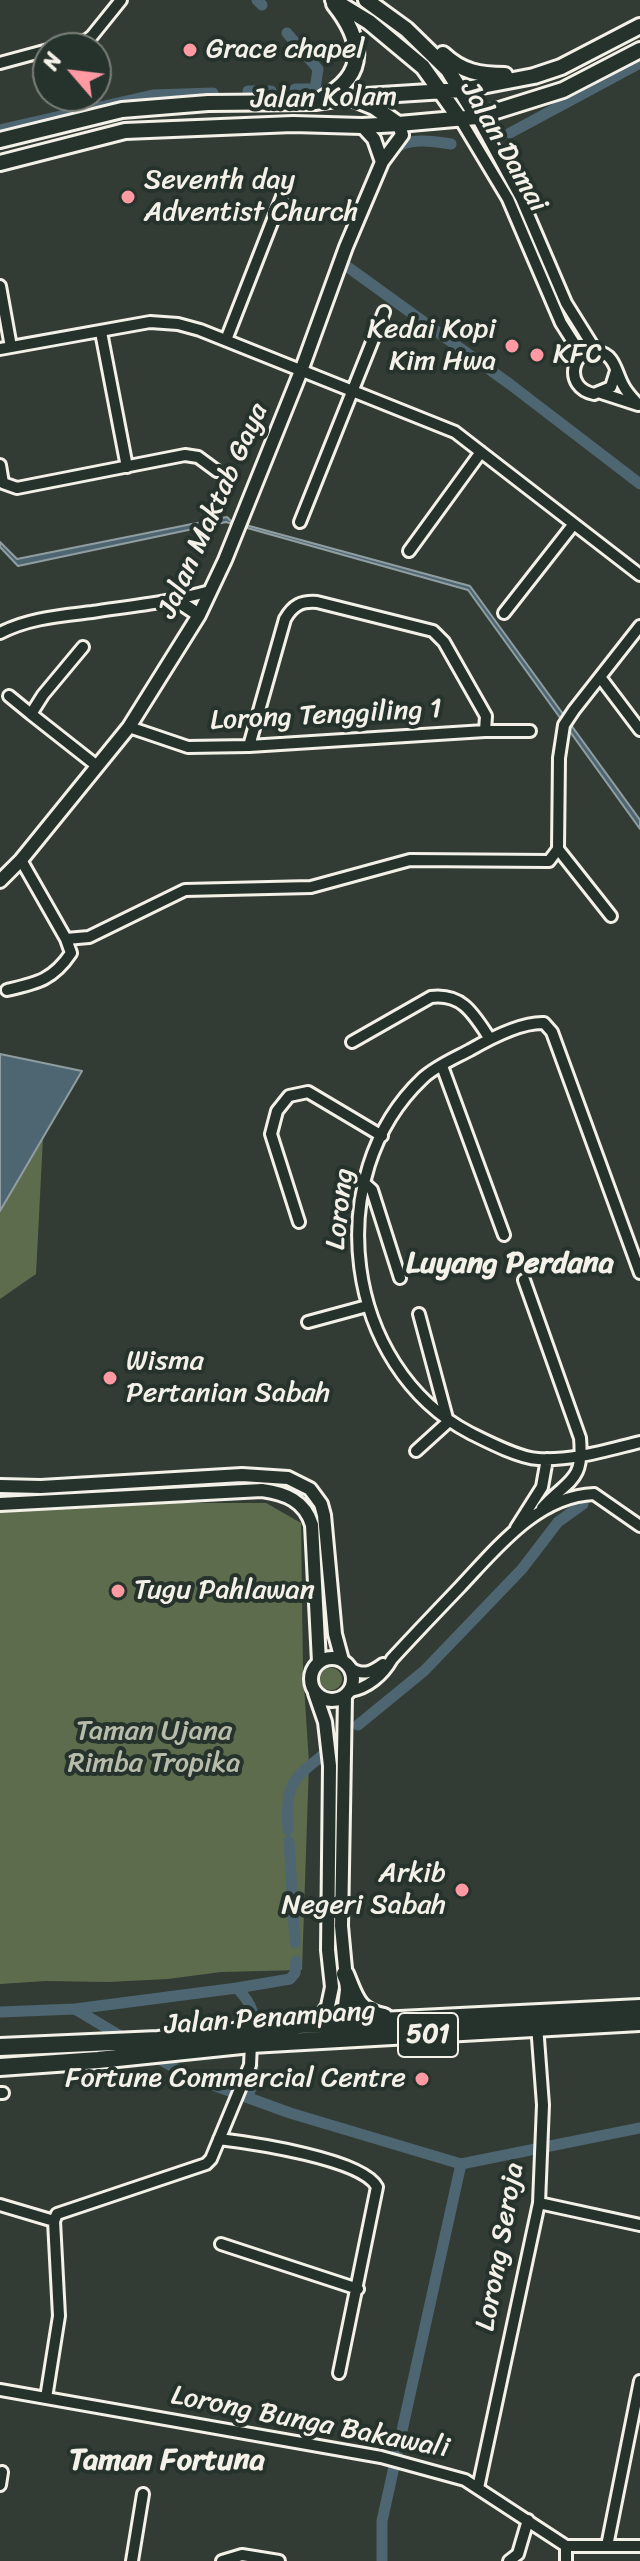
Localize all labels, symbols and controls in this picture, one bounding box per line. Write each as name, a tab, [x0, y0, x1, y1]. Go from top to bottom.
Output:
north arrow	[32, 32, 112, 112]
place label: Grace chapel	[206, 33, 364, 67]
marker: Grace chapel	[181, 41, 199, 59]
text: N	[31, 46, 73, 77]
street label: Jalan Damai	[452, 76, 554, 218]
street label: Jalan Kolam	[251, 81, 397, 117]
place label: Seventh day Adventist Church	[144, 164, 358, 230]
marker: Seventh day Adventist Church	[119, 188, 137, 206]
place label: Kedai Kopi Kim Hwa	[367, 313, 496, 379]
marker: Kedai Kopi Kim Hwa	[503, 337, 521, 355]
place label: KFC	[553, 338, 602, 372]
marker: KFC	[528, 346, 546, 364]
street label: Jalan Maktab Gaya	[151, 398, 277, 624]
street label: Lorong Tenggiling 1	[209, 693, 443, 739]
street label: Lorong	[320, 1166, 362, 1252]
district label: Luyang Perdana	[406, 1246, 614, 1282]
place label: Wisma Pertanian Sabah	[126, 1345, 330, 1411]
marker: Wisma Pertanian Sabah	[101, 1369, 119, 1387]
place label: Tugu Pahlawan	[134, 1574, 315, 1608]
marker: Tugu Pahlawan	[109, 1582, 127, 1600]
park label: Taman Ujana Rimba Tropika	[68, 1715, 240, 1781]
place label: Arkib Negeri Sabah	[281, 1857, 446, 1923]
marker: Arkib Negeri Sabah	[453, 1881, 471, 1899]
street label: Jalan Penampang	[163, 1995, 377, 2043]
road number: 501	[398, 2013, 458, 2057]
place label: Fortune Commercial Centre	[65, 2062, 406, 2096]
marker: Fortune Commercial Centre	[413, 2070, 431, 2088]
street label: Lorong Seroja	[470, 2160, 532, 2334]
street label: Lorong Bunga Bakawali	[168, 2380, 452, 2466]
district label: Taman Fortuna	[69, 2443, 265, 2479]

